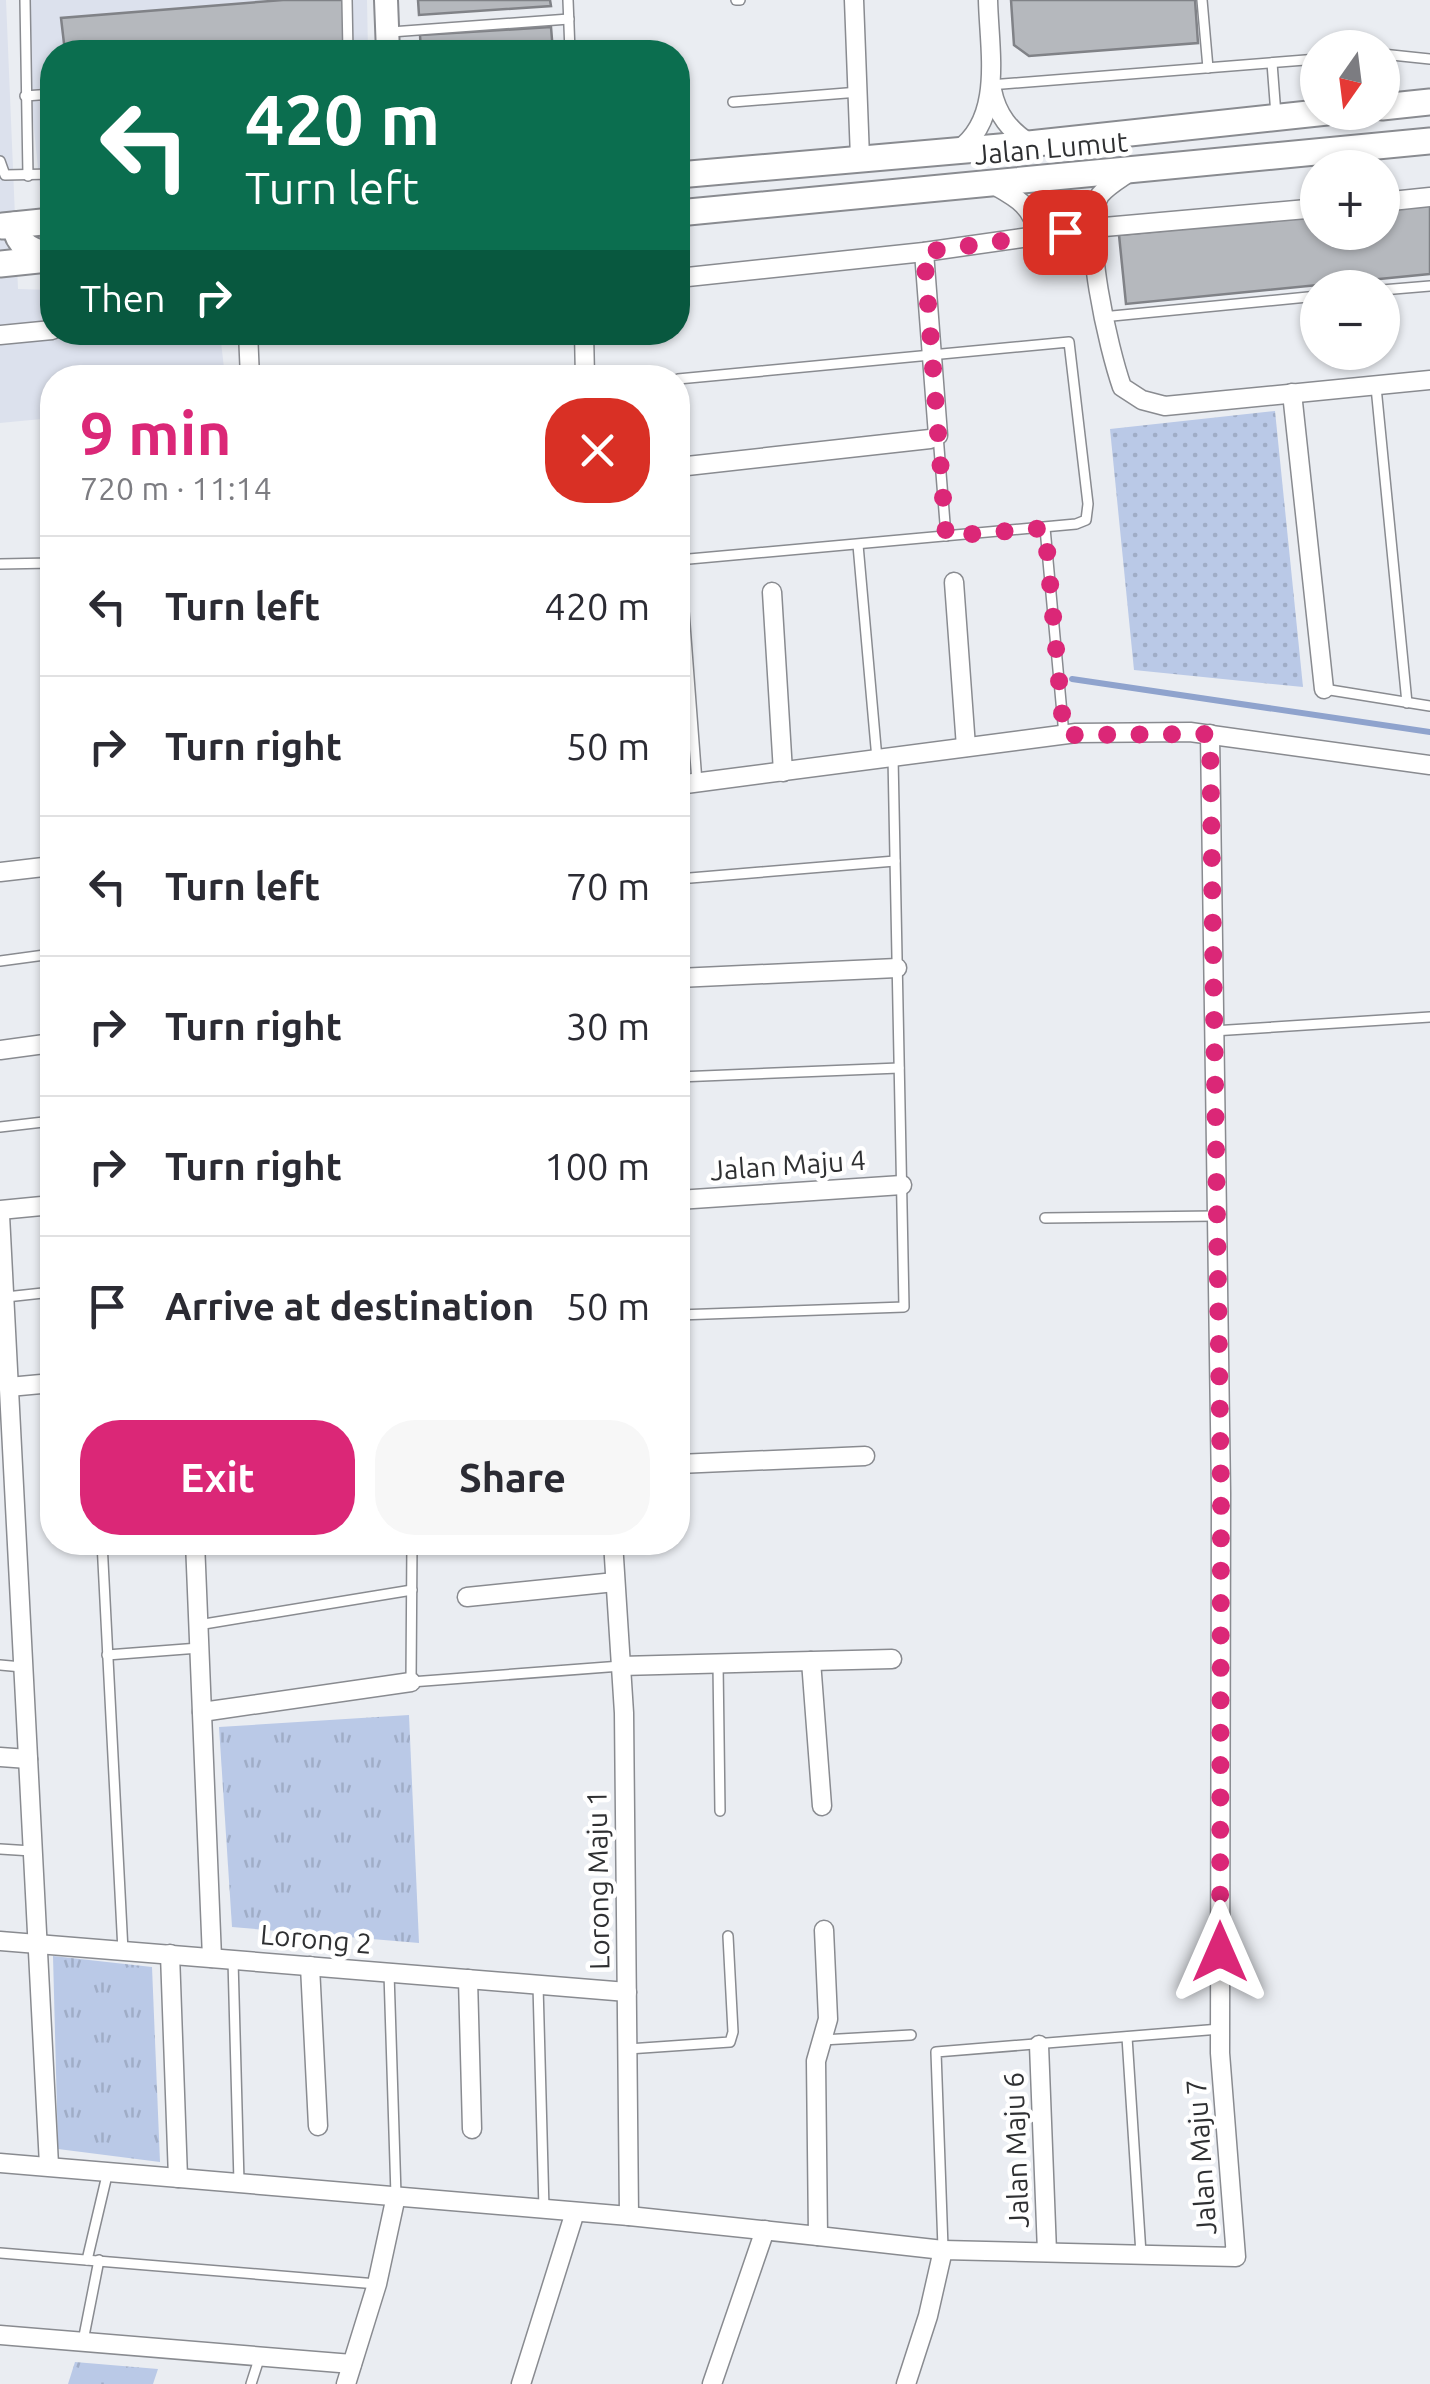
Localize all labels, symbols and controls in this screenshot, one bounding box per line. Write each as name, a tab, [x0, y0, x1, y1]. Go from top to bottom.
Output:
north arrow	[1300, 30, 1400, 130]
map controls	[1300, 30, 1400, 370]
icon: left	[80, 80, 210, 210]
text: 420 m	[245, 80, 440, 158]
street label: Jalan Lumut	[973, 125, 1129, 170]
button: +	[1300, 150, 1400, 250]
text: Turn left	[245, 162, 419, 213]
pin	[1023, 190, 1108, 275]
icon: arrive	[1038, 205, 1093, 260]
icon: right	[186, 270, 241, 325]
button: −	[1300, 270, 1400, 370]
text: Then	[80, 277, 166, 319]
button: close	[545, 398, 650, 503]
text: 9 min	[80, 399, 232, 466]
text: 720 m · 11:14	[80, 470, 272, 506]
icon: left	[80, 579, 135, 634]
text: Turn left	[165, 585, 320, 627]
text: 420 m	[544, 585, 650, 627]
icon: right	[80, 719, 135, 774]
text: Turn right	[165, 725, 342, 767]
text: 50 m	[566, 725, 650, 767]
icon: left	[80, 859, 135, 914]
text: Turn left	[165, 865, 320, 907]
text: 70 m	[566, 865, 650, 907]
icon: right	[80, 999, 135, 1054]
text: Turn right	[165, 1005, 342, 1047]
text: 30 m	[566, 1005, 650, 1047]
icon: right	[80, 1139, 135, 1194]
street label: Jalan Maju 4	[709, 1144, 867, 1185]
text: Turn right	[165, 1145, 342, 1187]
text: 100 m	[544, 1145, 650, 1187]
icon: arrive	[80, 1279, 135, 1334]
text: Arrive at destination	[165, 1285, 534, 1327]
text: 50 m	[566, 1285, 650, 1327]
button: Exit	[80, 1420, 355, 1535]
button: Share	[375, 1420, 650, 1535]
street label: Lorong Maju 1	[580, 1790, 615, 1970]
position arrow	[1168, 1900, 1272, 2004]
street label: Lorong 2	[259, 1918, 373, 1959]
street label: Jalan Maju 6	[997, 2071, 1034, 2229]
street label: Jalan Maju 7	[1180, 2078, 1221, 2236]

